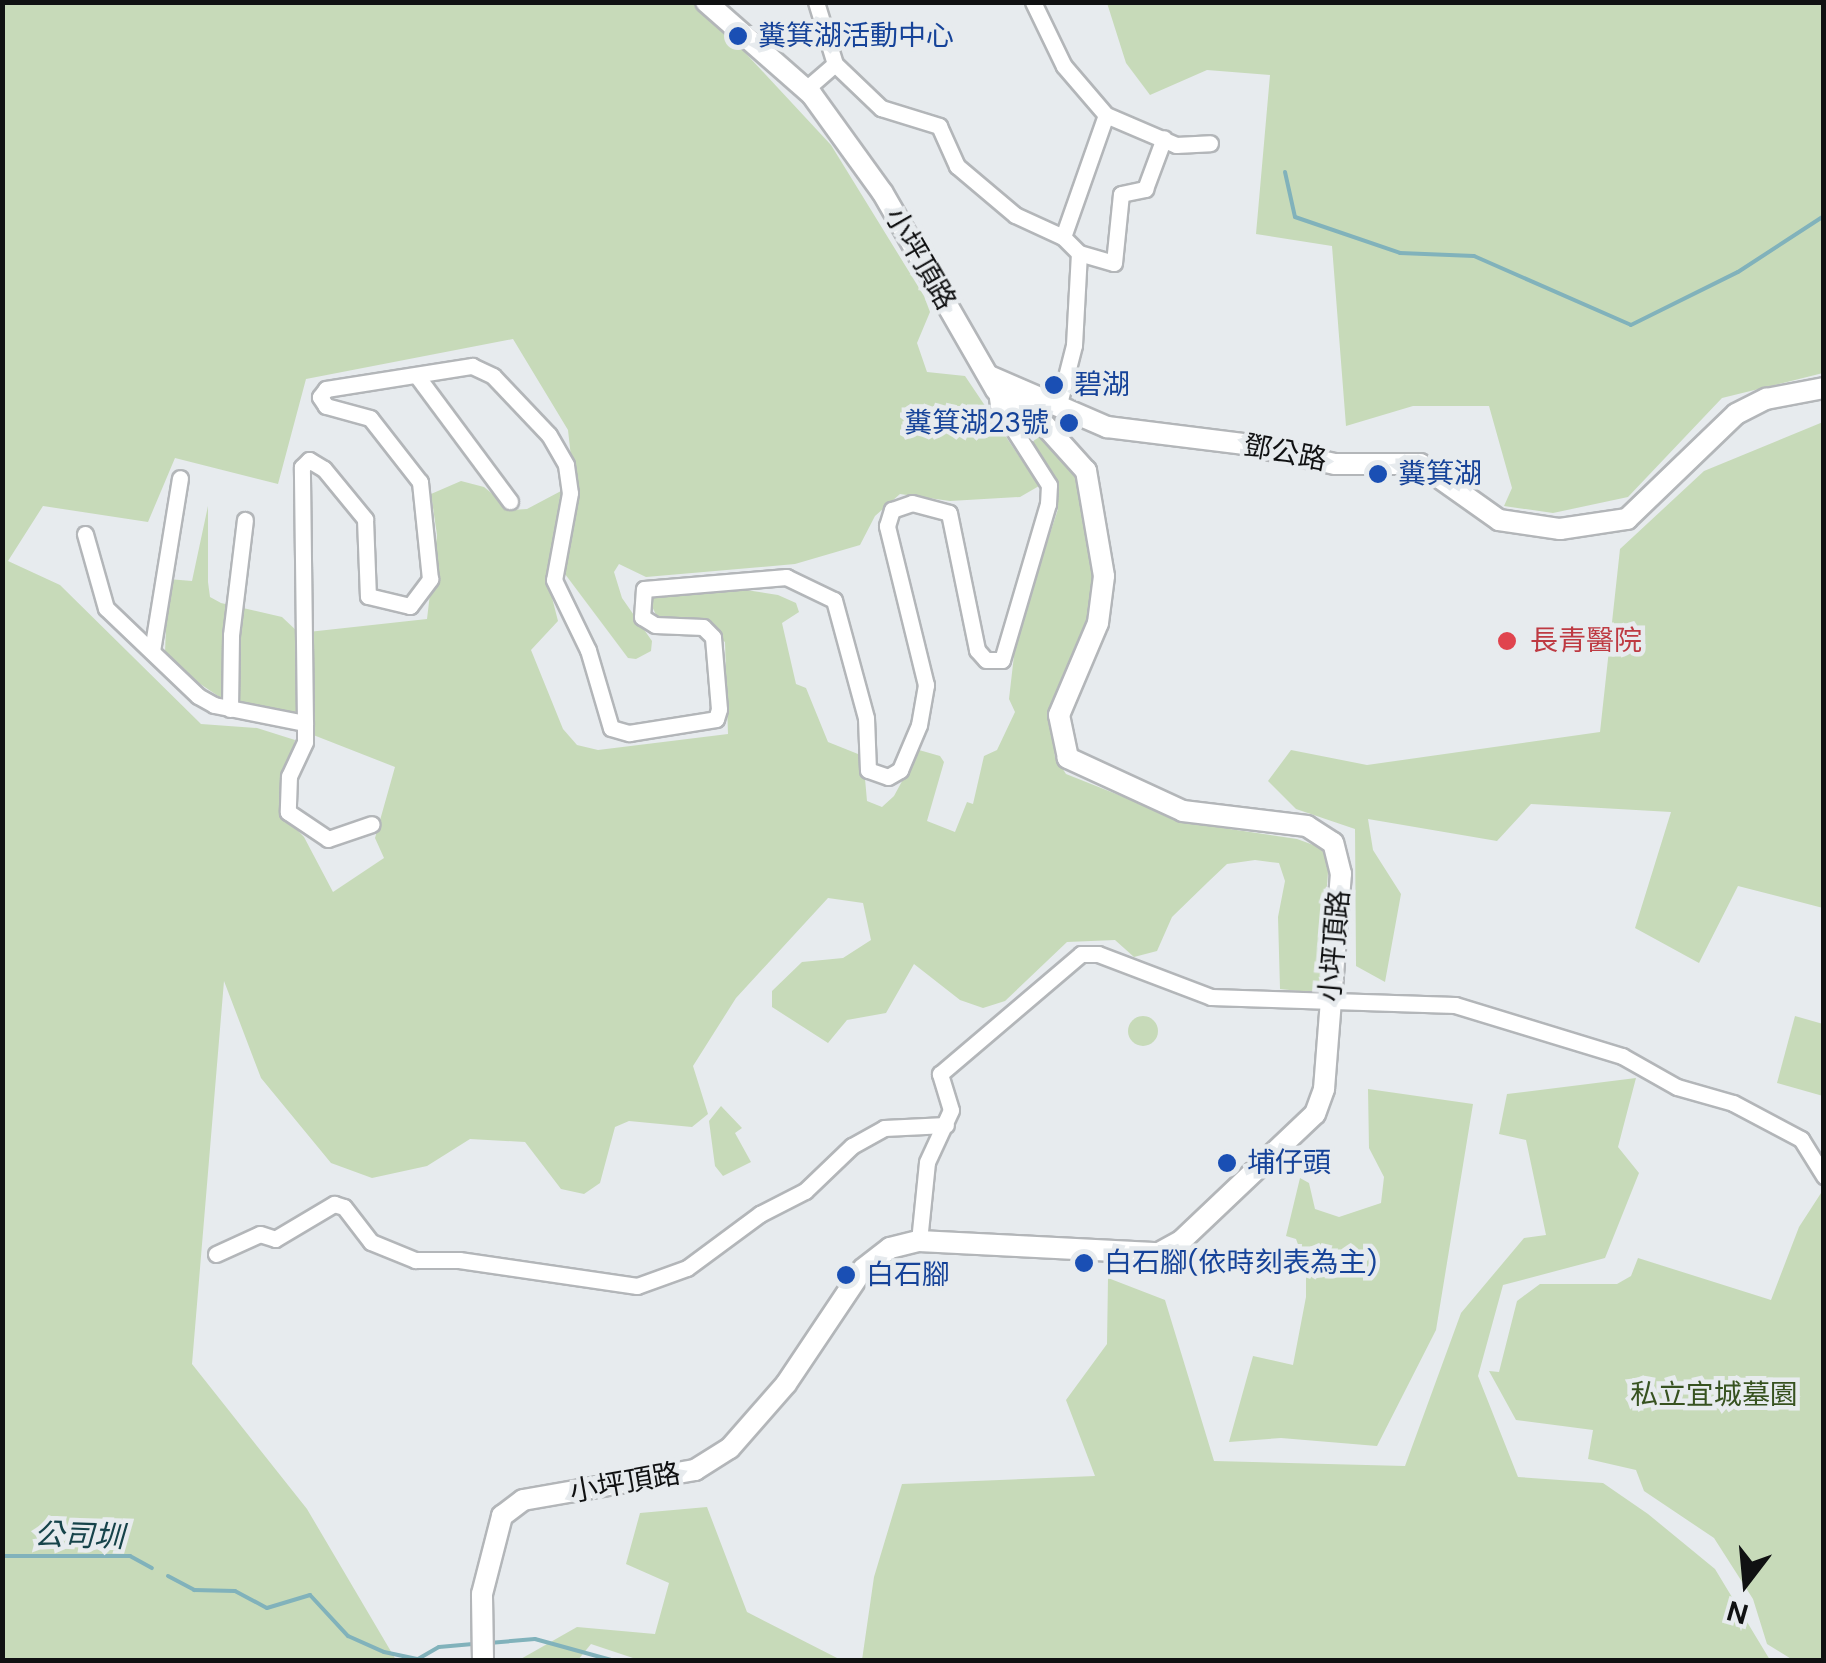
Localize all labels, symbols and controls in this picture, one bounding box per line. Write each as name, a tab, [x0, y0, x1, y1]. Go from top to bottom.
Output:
place label: 糞箕湖活動中心	[758, 19, 954, 53]
marker: 糞箕湖活動中心	[727, 25, 749, 47]
street label: 小坪頂路	[877, 202, 963, 316]
place label: 碧湖	[1074, 368, 1130, 402]
marker: 碧湖	[1043, 374, 1065, 396]
place label: 糞箕湖23號	[904, 406, 1049, 440]
marker: 糞箕湖23號	[1058, 412, 1080, 434]
street label: 鄧公路	[1241, 428, 1329, 478]
place label: 糞箕湖	[1398, 457, 1482, 491]
marker: 糞箕湖	[1367, 463, 1389, 485]
place label: 長青醫院	[1530, 624, 1642, 658]
marker: 長青醫院	[1494, 628, 1520, 654]
street label: 小坪頂路	[1313, 889, 1357, 1003]
place label: 埔仔頭	[1247, 1146, 1331, 1180]
marker: 埔仔頭	[1216, 1152, 1238, 1174]
place label: 白石腳(依時刻表為主)	[1104, 1246, 1377, 1280]
marker: 白石腳(依時刻表為主)	[1073, 1252, 1095, 1274]
place label: 白石腳	[866, 1258, 950, 1292]
marker: 白石腳	[835, 1264, 857, 1286]
park label: 私立宜城墓園	[1630, 1378, 1798, 1412]
street label: 小坪頂路	[567, 1457, 683, 1509]
water label: 公司圳	[33, 1516, 125, 1556]
north arrow	[1696, 1533, 1796, 1633]
text: N	[1723, 1592, 1753, 1633]

